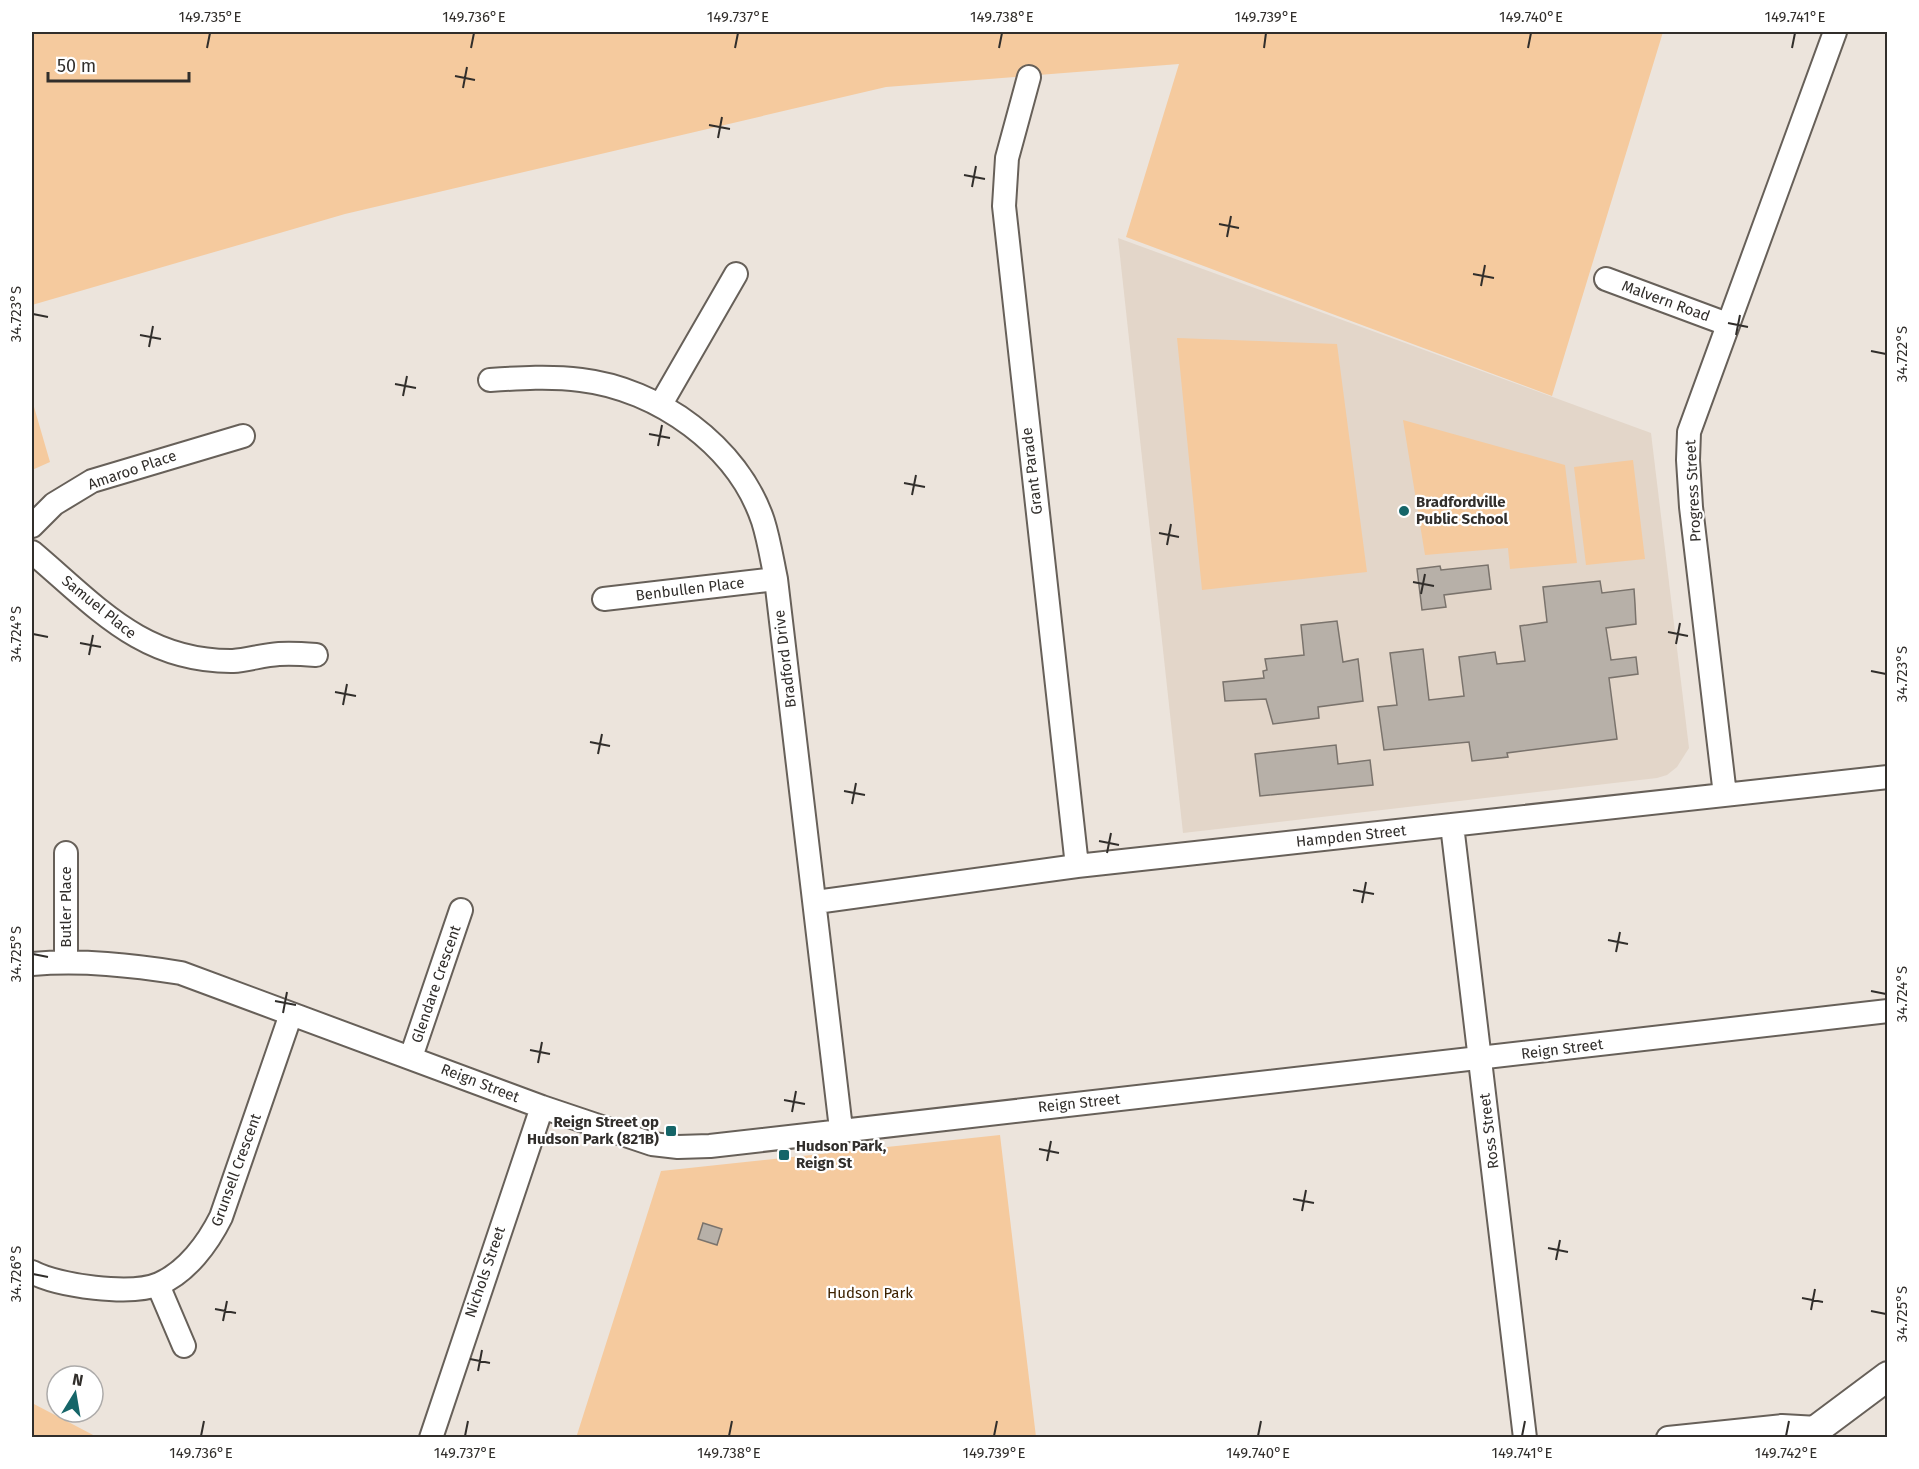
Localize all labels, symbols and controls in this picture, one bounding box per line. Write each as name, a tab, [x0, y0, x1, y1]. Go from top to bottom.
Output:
text: 149.735°E	[179, 8, 241, 26]
text: 149.736°E	[442, 8, 506, 26]
text: 149.737°E	[707, 8, 769, 26]
text: 149.738°E	[970, 8, 1034, 26]
text: 149.739°E	[1234, 8, 1298, 26]
text: 149.740°E	[1499, 8, 1563, 26]
text: 149.741°E	[1764, 8, 1826, 26]
scale bar	[48, 45, 189, 83]
text: 50 m	[57, 55, 96, 77]
street label: Malvern Road	[1619, 277, 1713, 325]
text: 34.723°S	[7, 286, 25, 342]
text: 34.722°S	[1893, 326, 1911, 382]
street label: Grant Parade	[1018, 426, 1046, 516]
street label: Progress Street	[1681, 439, 1705, 543]
street label: Amaroo Place	[85, 446, 179, 494]
place label: Bradfordville Public School	[1416, 493, 1509, 528]
marker: Bradfordville Public School	[1397, 504, 1411, 518]
street label: Samuel Place	[58, 572, 140, 642]
street label: Benbullen Place	[635, 573, 745, 605]
text: 34.724°S	[7, 606, 25, 662]
street label: Bradford Drive	[770, 609, 800, 709]
text: 34.723°S	[1893, 646, 1911, 702]
street label: Hampden Street	[1295, 821, 1408, 851]
street label: Butler Place	[57, 866, 75, 948]
street label: Glendare Crescent	[407, 922, 465, 1045]
text: 34.725°S	[7, 926, 25, 982]
text: 34.724°S	[1893, 966, 1911, 1022]
street label: Reign Street	[1520, 1035, 1605, 1063]
street label: Reign Street	[438, 1060, 522, 1106]
street label: Reign Street	[1037, 1090, 1122, 1116]
street label: Ross Street	[1475, 1092, 1503, 1170]
street label: Grunsell Crescent	[207, 1111, 265, 1229]
place label: Reign Street op Hudson Park (821B)	[527, 1113, 659, 1148]
marker: Reign Street op Hudson Park (821B)	[664, 1124, 678, 1138]
place label: Hudson Park, Reign St	[796, 1137, 887, 1172]
marker: Hudson Park, Reign St	[777, 1148, 791, 1162]
street label: Nichols Street	[461, 1223, 509, 1320]
text: 34.726°S	[7, 1246, 25, 1302]
park label: Hudson Park	[827, 1284, 913, 1302]
text: 34.725°S	[1893, 1286, 1911, 1342]
north arrow	[45, 1364, 105, 1424]
text: N	[71, 1369, 85, 1390]
text: 149.736°E	[169, 1444, 233, 1462]
text: 149.737°E	[434, 1444, 496, 1462]
text: 149.738°E	[697, 1444, 761, 1462]
text: 149.739°E	[962, 1444, 1026, 1462]
text: 149.740°E	[1226, 1444, 1290, 1462]
text: 149.741°E	[1491, 1444, 1553, 1462]
text: 149.742°E	[1755, 1444, 1817, 1462]

